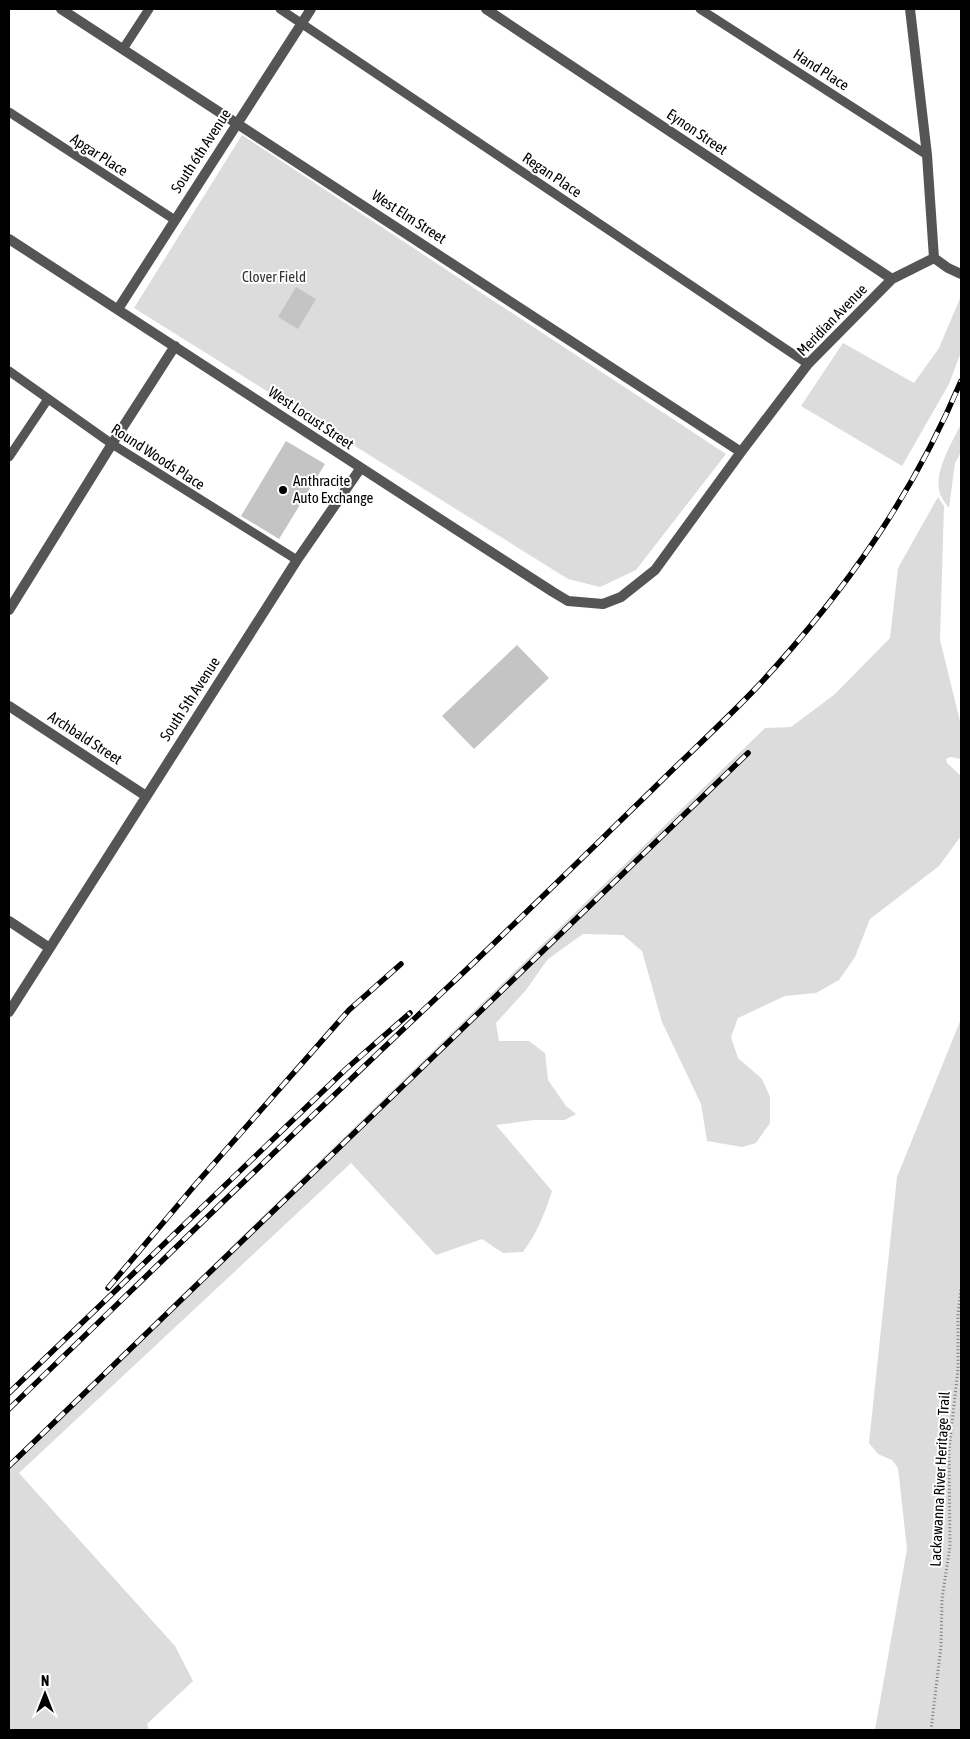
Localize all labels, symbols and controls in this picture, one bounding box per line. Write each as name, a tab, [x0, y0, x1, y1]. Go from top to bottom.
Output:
street label: Hand Place	[790, 45, 852, 94]
street label: South 6th Avenue	[167, 105, 234, 196]
street label: Eynon Street	[664, 105, 731, 158]
street label: Apgar Place	[67, 130, 131, 179]
street label: Regan Place	[520, 149, 585, 201]
street label: West Elm Street	[369, 186, 450, 247]
park label: Clover Field	[242, 268, 306, 285]
street label: Meridian Avenue	[793, 280, 870, 359]
street label: West Locust Street	[265, 383, 357, 452]
street label: Round Woods Place	[108, 420, 208, 493]
place label: Anthracite Auto Exchange	[293, 472, 373, 506]
marker: Anthracite Auto Exchange	[277, 484, 289, 496]
street label: South 5th Avenue	[156, 653, 223, 744]
street label: Archbald Street	[45, 707, 125, 768]
street label: Lackawanna River Heritage Trail	[926, 1391, 953, 1567]
north arrow	[20, 1669, 70, 1719]
text: N	[41, 1673, 49, 1689]

